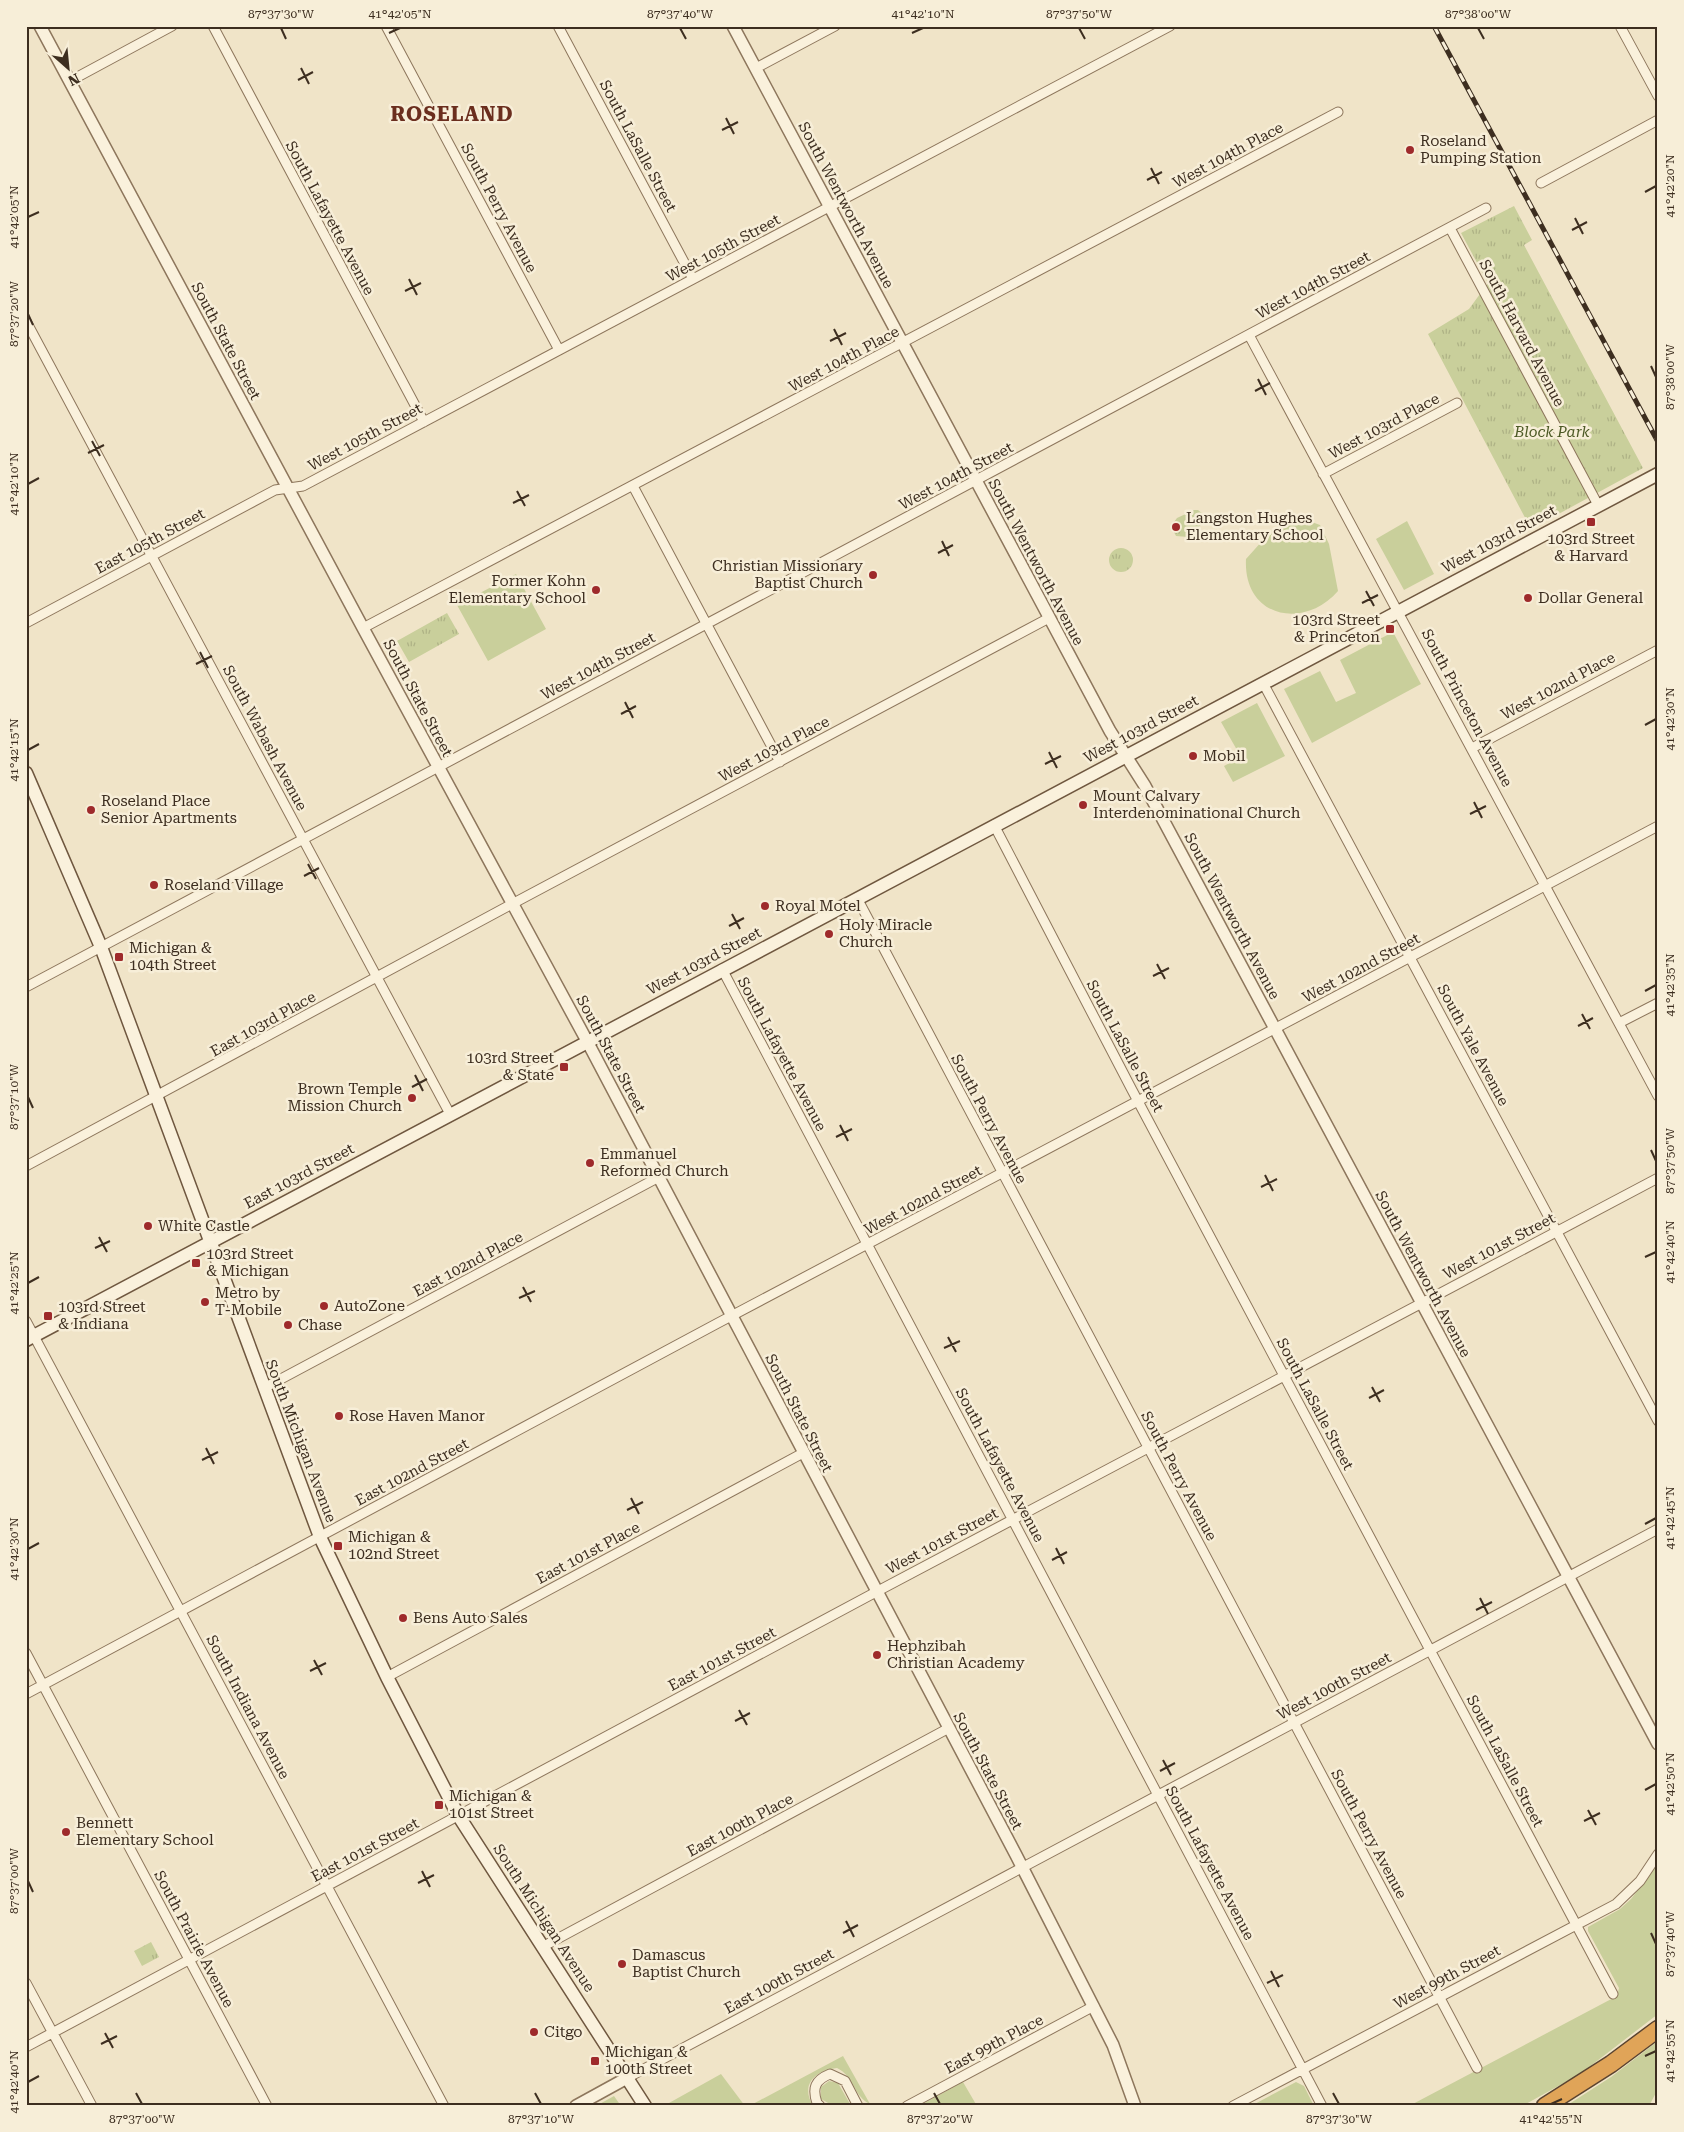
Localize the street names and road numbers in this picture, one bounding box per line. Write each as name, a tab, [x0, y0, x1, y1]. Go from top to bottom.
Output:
street label: South LaSalle Street	[596, 77, 681, 215]
street label: West 104th Place	[1170, 118, 1286, 192]
street label: South Wentworth Avenue	[794, 119, 898, 291]
street label: South Lafayette Avenue	[282, 138, 378, 298]
street label: South Perry Avenue	[457, 140, 541, 276]
street label: West 105th Street	[663, 210, 783, 286]
street label: West 104th Street	[1253, 247, 1373, 323]
street label: South Harvard Avenue	[1476, 256, 1568, 410]
street label: South State Street	[187, 279, 265, 403]
street label: West 104th Place	[786, 322, 902, 396]
street label: West 103rd Place	[1326, 389, 1442, 463]
street label: West 105th Street	[305, 399, 425, 475]
street label: West 104th Street	[896, 438, 1016, 514]
street label: South Wentworth Avenue	[984, 476, 1088, 648]
street label: West 103rd Street	[1439, 501, 1560, 577]
street label: East 105th Street	[92, 504, 208, 577]
street label: South Princeton Avenue	[1418, 626, 1516, 790]
street label: West 104th Street	[538, 628, 658, 704]
street label: South State Street	[379, 636, 457, 760]
street label: West 102nd Place	[1498, 648, 1618, 724]
street label: South Wabash Avenue	[219, 662, 311, 814]
street label: West 103rd Street	[1081, 691, 1202, 767]
street label: West 103rd Place	[716, 712, 832, 786]
street label: South Wentworth Avenue	[1180, 830, 1284, 1002]
street label: West 103rd Street	[644, 923, 765, 999]
street label: West 102nd Street	[1299, 929, 1423, 1007]
street label: South Lafayette Avenue	[734, 974, 830, 1134]
street label: South LaSalle Street	[1083, 977, 1168, 1115]
street label: South Yale Avenue	[1433, 981, 1513, 1109]
street label: East 103rd Place	[207, 988, 319, 1060]
street label: South State Street	[572, 992, 650, 1116]
street label: South Perry Avenue	[947, 1051, 1031, 1187]
street label: East 103rd Street	[241, 1139, 357, 1213]
street label: West 102nd Street	[861, 1161, 985, 1239]
street label: South Wentworth Avenue	[1371, 1188, 1475, 1360]
street label: West 101st Street	[1440, 1209, 1558, 1283]
street label: East 102nd Place	[410, 1228, 526, 1300]
street label: South LaSalle Street	[1273, 1335, 1358, 1473]
street label: South State Street	[761, 1351, 837, 1476]
street label: South Michigan Avenue	[262, 1357, 340, 1525]
street label: South Lafayette Avenue	[952, 1385, 1048, 1545]
street label: South Perry Avenue	[1137, 1408, 1221, 1544]
street label: East 102nd Street	[352, 1434, 472, 1509]
street label: West 101st Street	[883, 1504, 1001, 1578]
street label: East 101st Place	[533, 1518, 643, 1588]
street label: East 101st Street	[665, 1623, 779, 1695]
street label: South Indiana Avenue	[202, 1632, 294, 1782]
street label: West 100th Street	[1274, 1648, 1394, 1724]
street label: South LaSalle Street	[1463, 1692, 1548, 1830]
street label: South State Street	[949, 1709, 1027, 1833]
street label: South Perry Avenue	[1327, 1766, 1411, 1902]
street label: South Lafayette Avenue	[1162, 1783, 1258, 1943]
street label: East 100th Place	[684, 1789, 796, 1861]
street label: East 101st Street	[308, 1814, 422, 1886]
street label: South Michigan Avenue	[489, 1841, 599, 1995]
street label: South Prairie Avenue	[150, 1867, 238, 2011]
street label: West 99th Street	[1391, 1941, 1504, 2013]
street label: East 100th Street	[721, 1944, 837, 2017]
street label: East 99th Place	[942, 2010, 1046, 2078]

